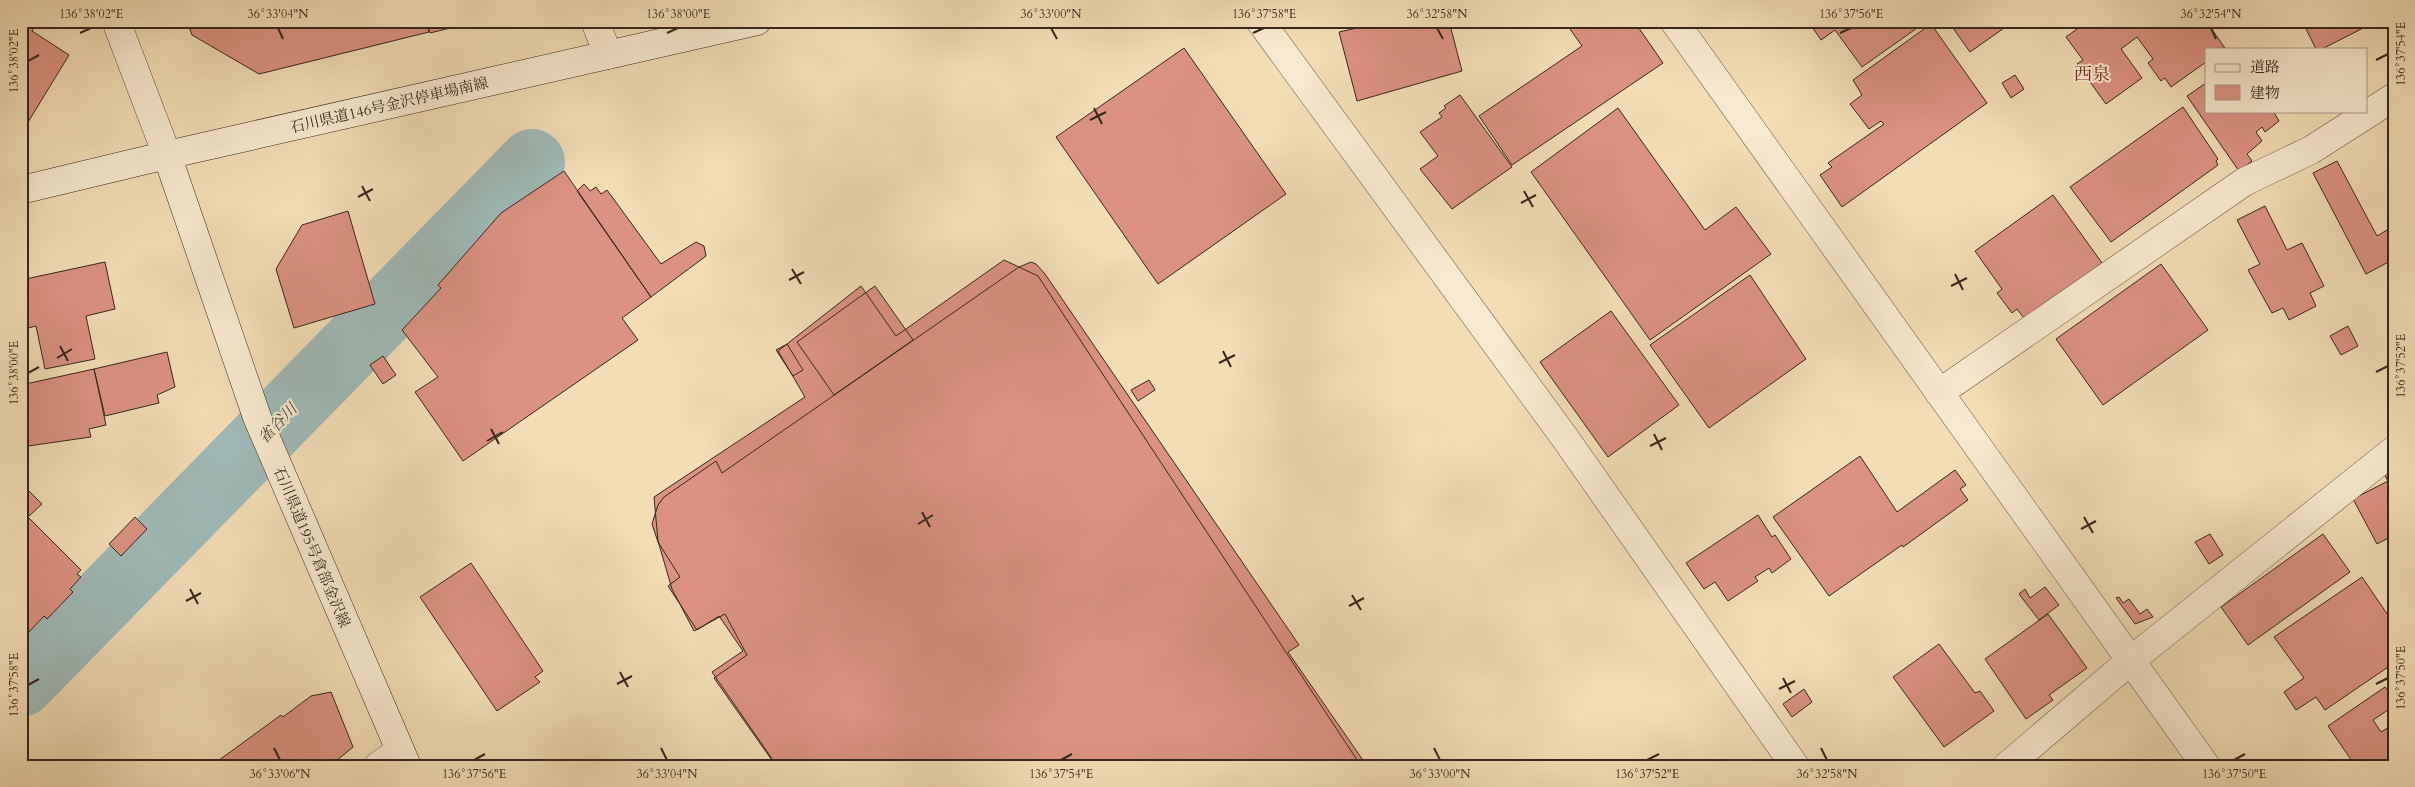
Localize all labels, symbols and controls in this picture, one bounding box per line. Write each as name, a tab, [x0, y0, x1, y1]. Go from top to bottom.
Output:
text: 136°38'02"E	[59, 6, 123, 22]
text: 36°33'04"N	[248, 6, 309, 22]
text: 136°38'00"E	[646, 6, 710, 22]
text: 36°33'00"N	[1021, 6, 1082, 22]
text: 136°37'58"E	[1232, 6, 1296, 22]
text: 36°32'58"N	[1407, 6, 1468, 22]
text: 136°37'56"E	[1819, 6, 1883, 22]
text: 36°32'54"N	[2181, 6, 2242, 22]
text: 136°37'54"E	[2393, 22, 2409, 86]
text: 136°38'02"E	[6, 29, 22, 93]
legend	[2205, 48, 2368, 112]
text: 道路	[2250, 57, 2280, 77]
district label: 西泉	[2074, 62, 2110, 87]
street label: 石川県道146号金沢停車場南線	[288, 72, 490, 138]
text: 建物	[2250, 83, 2280, 103]
text: 136°37'52"E	[2393, 334, 2409, 398]
text: 136°38'00"E	[6, 341, 22, 405]
water label: 雀谷川	[253, 397, 304, 449]
street label: 石川県道195号倉部金沢線	[269, 463, 355, 631]
text: 136°37'50"E	[2393, 646, 2409, 710]
text: 136°37'58"E	[6, 653, 22, 717]
text: 36°33'06"N	[250, 766, 311, 782]
text: 136°37'56"E	[442, 766, 506, 782]
text: 36°33'04"N	[637, 766, 698, 782]
text: 136°37'54"E	[1029, 766, 1093, 782]
text: 36°33'00"N	[1410, 766, 1471, 782]
text: 136°37'52"E	[1615, 766, 1679, 782]
text: 36°32'58"N	[1797, 766, 1858, 782]
text: 136°37'50"E	[2202, 766, 2266, 782]

